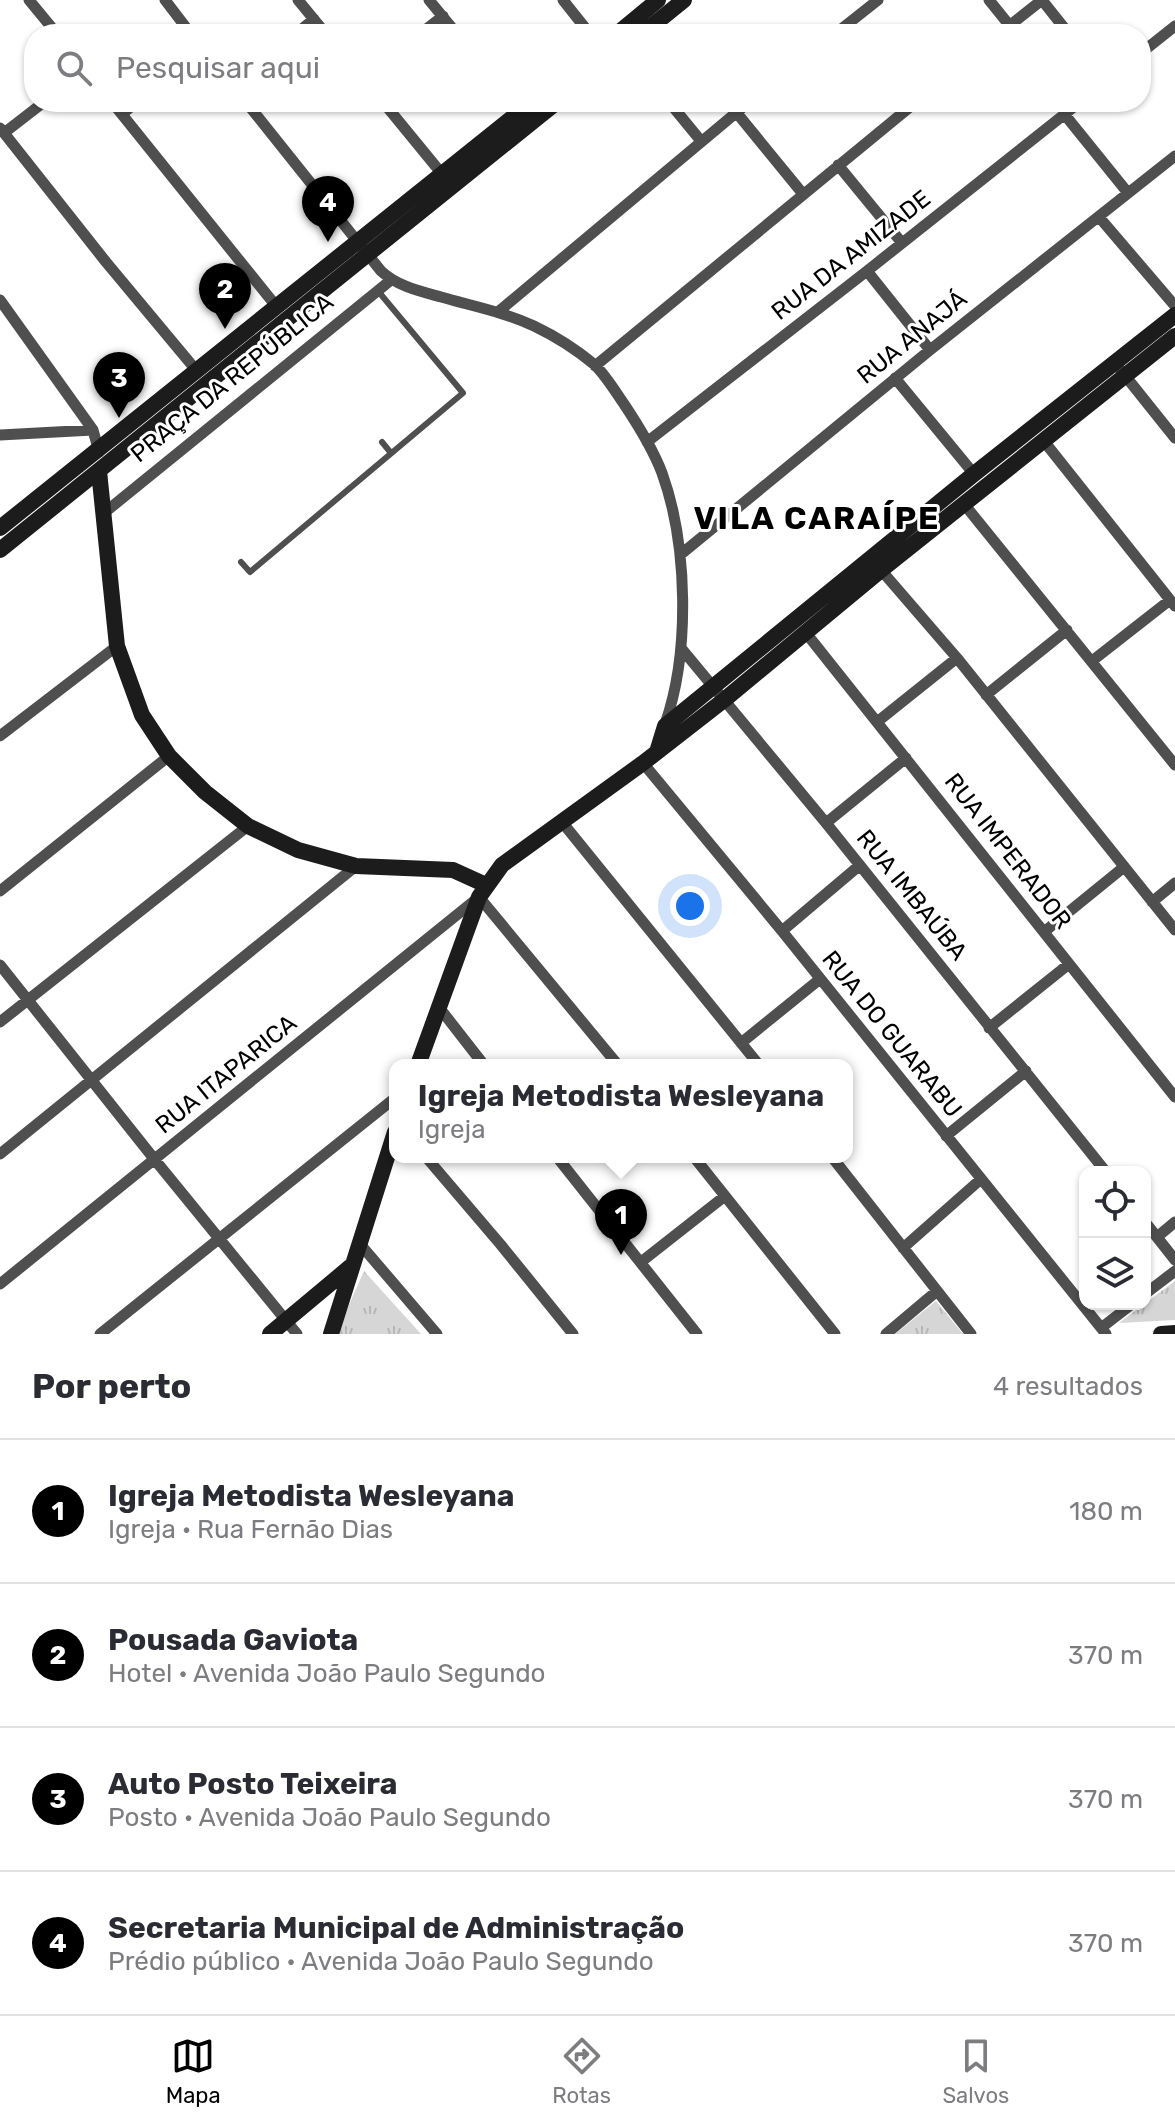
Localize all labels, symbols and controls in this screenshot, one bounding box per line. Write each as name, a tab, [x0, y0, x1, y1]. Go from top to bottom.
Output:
search box	[24, 24, 1151, 112]
icon: search	[52, 46, 96, 90]
text: Pesquisar aqui	[116, 50, 320, 86]
pin: 4	[302, 176, 354, 242]
street label: RUA DA AMIZADE	[766, 184, 936, 326]
pin: 2	[199, 263, 251, 329]
street label: RUA ANAJÁ	[852, 284, 972, 390]
street label: PRAÇA DA REPÚBLICA	[125, 288, 339, 468]
pin: 3	[93, 352, 145, 418]
district label: VILA CARAÍPE	[693, 499, 941, 537]
street label: RUA IMPERADOR	[939, 768, 1077, 934]
street label: RUA IMBAÚBA	[851, 824, 973, 966]
your location	[670, 886, 710, 926]
street label: RUA DO GUARABU	[816, 945, 968, 1123]
street label: RUA ITAPARICA	[150, 1009, 302, 1139]
popup	[389, 1059, 853, 1163]
text: Igreja Metodista Wesleyana	[418, 1078, 824, 1114]
text: Igreja	[418, 1114, 486, 1145]
map controls	[1079, 1166, 1151, 1310]
button: locate	[1079, 1166, 1151, 1238]
pin: 1	[595, 1189, 647, 1255]
button: layers	[1079, 1238, 1151, 1310]
text: Por perto	[32, 1366, 191, 1407]
text: 4 resultados	[993, 1371, 1143, 1402]
text: Igreja Metodista Wesleyana	[108, 1478, 515, 1514]
text: 1	[52, 1496, 64, 1527]
text: 180 m	[1069, 1496, 1143, 1527]
text: Igreja · Rua Fernão Dias	[108, 1514, 393, 1545]
text: Pousada Gaviota	[108, 1622, 358, 1658]
text: 2	[50, 1640, 66, 1671]
text: 370 m	[1068, 1640, 1143, 1671]
text: Hotel · Avenida João Paulo Segundo	[108, 1658, 546, 1689]
text: Auto Posto Teixeira	[108, 1766, 397, 1802]
text: 3	[49, 1784, 67, 1815]
text: 370 m	[1068, 1784, 1143, 1815]
text: Posto · Avenida João Paulo Segundo	[108, 1802, 551, 1833]
text: Secretaria Municipal de Administração	[108, 1910, 684, 1946]
text: 4	[49, 1928, 67, 1959]
text: 370 m	[1068, 1928, 1143, 1959]
text: Prédio público · Avenida João Paulo Segundo	[108, 1946, 654, 1977]
tab: Mapa	[166, 2034, 221, 2109]
tab: Rotas	[552, 2034, 611, 2109]
tab: Salvos	[942, 2034, 1009, 2109]

